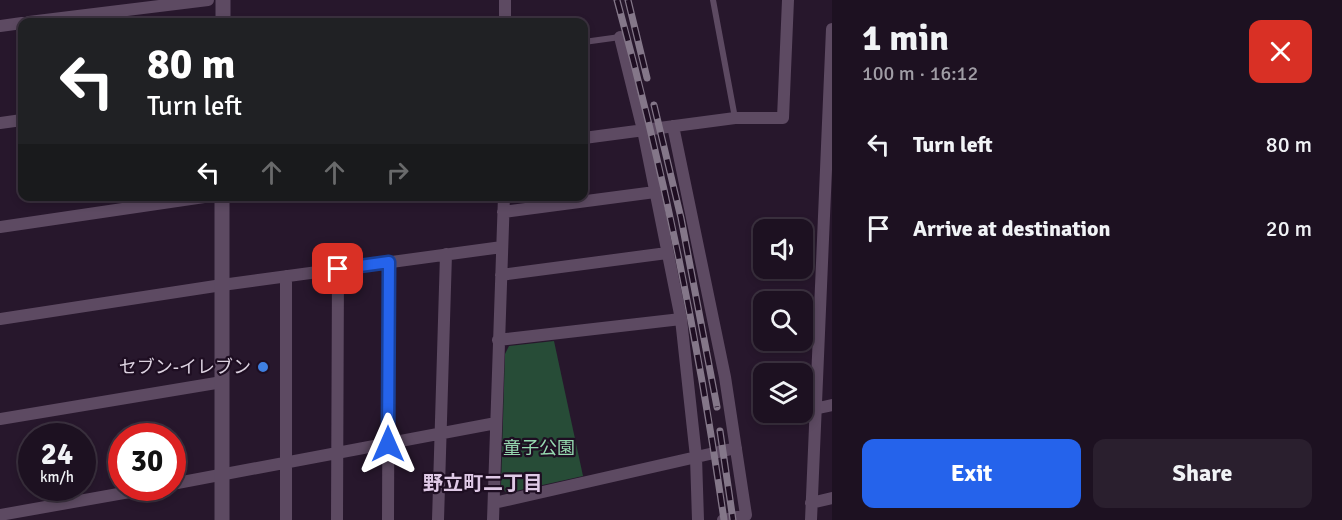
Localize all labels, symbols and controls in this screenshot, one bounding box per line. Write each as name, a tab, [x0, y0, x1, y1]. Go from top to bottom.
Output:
text: 1 min	[862, 16, 949, 61]
button: close	[1249, 20, 1312, 83]
text: 80 m	[147, 39, 236, 90]
icon: left	[48, 42, 126, 120]
text: 100 m · 16:12	[862, 61, 978, 86]
text: Turn left	[147, 90, 242, 123]
icon: left	[862, 128, 895, 161]
text: Turn left	[913, 131, 993, 158]
text: 80 m	[1266, 131, 1312, 158]
icon: left	[192, 156, 225, 189]
icon: ahead	[255, 156, 288, 189]
icon: ahead	[318, 156, 351, 189]
icon: right	[381, 156, 414, 189]
icon: arrive	[862, 212, 895, 245]
text: Arrive at destination	[913, 215, 1110, 242]
text: 20 m	[1266, 215, 1312, 242]
map controls	[753, 219, 813, 423]
button: sound	[753, 219, 813, 279]
pin	[312, 243, 363, 294]
icon: arrive	[321, 252, 354, 285]
button: search	[753, 291, 813, 351]
place label: セブン-イレブン	[119, 356, 251, 378]
marker: セブン-イレブン	[256, 360, 270, 374]
button: layers	[753, 363, 813, 423]
position arrow	[356, 412, 420, 476]
speed limit sign: 30	[108, 423, 186, 501]
text: 24	[41, 436, 73, 473]
park label: 童子公園	[503, 437, 575, 459]
button: Exit	[862, 439, 1081, 508]
button: Share	[1093, 439, 1312, 508]
text: km/h	[40, 468, 74, 486]
district label: 野立町二丁目	[423, 471, 543, 496]

